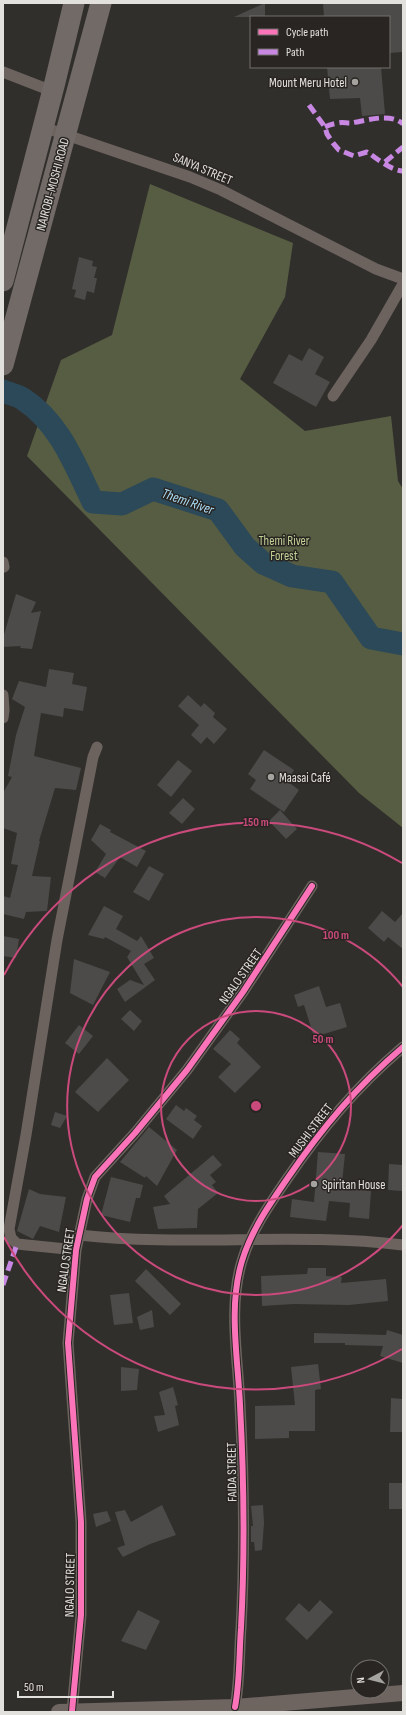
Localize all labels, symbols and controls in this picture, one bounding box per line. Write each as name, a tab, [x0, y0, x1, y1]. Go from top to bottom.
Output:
legend	[250, 16, 390, 68]
text: Cycle path	[286, 25, 328, 40]
text: Path	[286, 45, 304, 60]
place label: Mount Meru Hotel	[269, 75, 347, 91]
marker: Mount Meru Hotel	[350, 77, 360, 87]
street label: NAIROBI-MOSHI ROAD	[33, 136, 73, 232]
street label: SANYA STREET	[170, 149, 235, 189]
water label: Themi River	[160, 485, 217, 519]
park label: Themi River Forest	[258, 533, 310, 564]
place label: Maasai Café	[279, 770, 331, 786]
marker: Maasai Café	[266, 772, 276, 782]
text: 150 m	[243, 815, 269, 830]
text: 100 m	[323, 928, 349, 943]
street label: NGALO STREET	[216, 946, 266, 1008]
text: 50 m	[313, 1032, 333, 1047]
centre of rings	[249, 1099, 263, 1113]
street label: MUSHI STREET	[285, 1100, 336, 1161]
place label: Spiritan House	[322, 1177, 385, 1193]
marker: Spiritan House	[309, 1179, 319, 1189]
street label: NGALO STREET	[54, 1227, 78, 1293]
street label: FAIDA STREET	[223, 1442, 241, 1502]
street label: NGALO STREET	[61, 1553, 79, 1617]
north arrow	[350, 1659, 390, 1699]
scale bar	[18, 1673, 113, 1699]
text: N	[354, 1676, 367, 1684]
text: 50 m	[24, 1680, 44, 1695]

